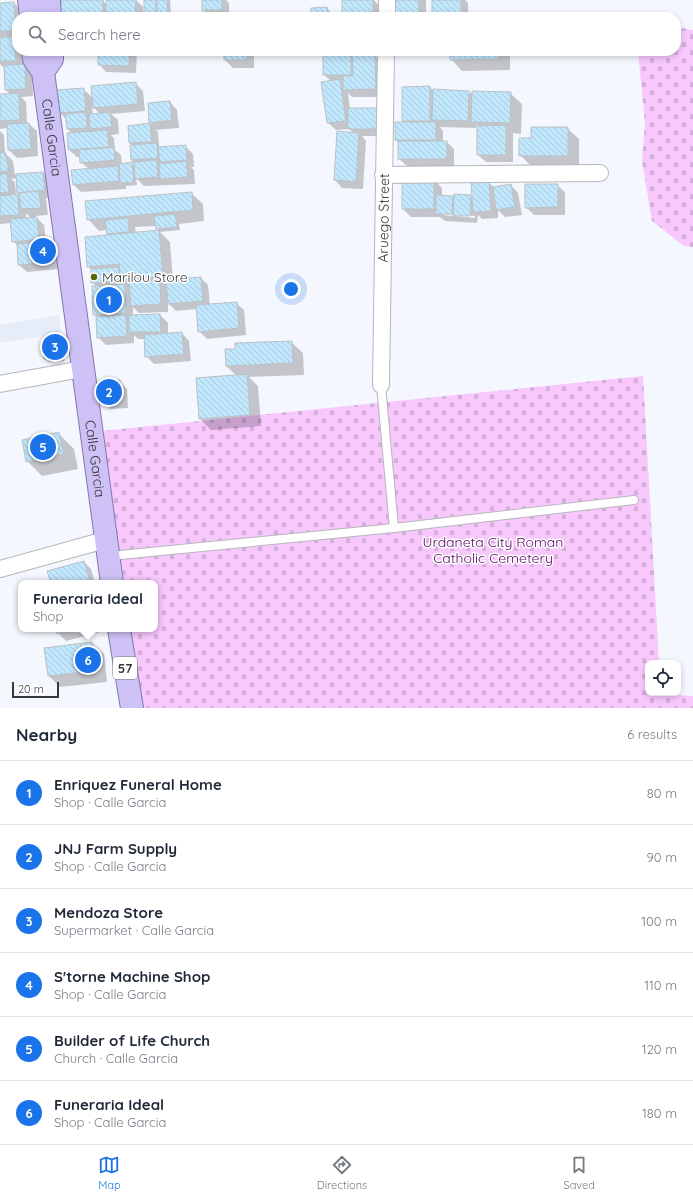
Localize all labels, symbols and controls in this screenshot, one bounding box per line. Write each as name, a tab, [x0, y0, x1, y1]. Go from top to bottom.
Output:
search box	[12, 12, 681, 56]
icon: search	[26, 23, 48, 45]
text: Search here	[58, 25, 141, 44]
street label: Calle Garcia	[38, 98, 66, 177]
street label: Aruego Street	[374, 173, 393, 263]
pin: 4	[30, 236, 56, 266]
place label: Marilou Store	[102, 268, 188, 286]
marker: Marilou Store	[89, 272, 99, 282]
your location	[281, 279, 301, 299]
pin: 1	[96, 285, 122, 315]
pin: 3	[42, 332, 68, 362]
pin: 2	[96, 377, 122, 407]
street label: Calle Garcia	[81, 419, 109, 498]
pin: 5	[30, 432, 56, 462]
park label: Urdaneta City Roman Catholic Cemetery	[423, 533, 563, 567]
popup	[18, 580, 158, 632]
text: Funeraria Ideal	[33, 589, 143, 608]
text: Shop	[33, 608, 63, 624]
pin: 6	[75, 645, 101, 675]
road number: 57	[113, 657, 137, 679]
map controls	[645, 660, 681, 696]
button: locate	[645, 660, 681, 696]
scale bar	[12, 680, 59, 699]
text: 20 m	[18, 682, 44, 696]
text: Nearby	[16, 724, 77, 745]
text: 6 results	[627, 726, 677, 742]
text: Enriquez Funeral Home	[54, 775, 222, 794]
text: 1	[26, 785, 32, 801]
text: 80 m	[647, 785, 677, 801]
text: Shop · Calle Garcia	[54, 794, 166, 810]
text: JNJ Farm Supply	[54, 839, 177, 858]
text: 2	[25, 849, 33, 865]
text: 90 m	[647, 849, 677, 865]
text: Shop · Calle Garcia	[54, 858, 166, 874]
text: Mendoza Store	[54, 903, 163, 922]
text: 3	[26, 913, 32, 929]
text: 100 m	[641, 913, 677, 929]
text: Supermarket · Calle Garcia	[54, 922, 214, 938]
text: S'torne Machine Shop	[54, 967, 210, 986]
text: 4	[25, 977, 33, 993]
text: 110 m	[644, 977, 677, 993]
text: Shop · Calle Garcia	[54, 986, 166, 1002]
text: Builder of Life Church	[54, 1031, 210, 1050]
text: 5	[25, 1041, 33, 1057]
text: 120 m	[642, 1041, 677, 1057]
text: Church · Calle Garcia	[54, 1050, 178, 1066]
text: Funeraria Ideal	[54, 1095, 164, 1114]
text: 6	[25, 1105, 33, 1121]
text: 180 m	[642, 1105, 677, 1121]
text: Shop · Calle Garcia	[54, 1114, 166, 1130]
tab: Map	[98, 1154, 121, 1192]
tab: Directions	[317, 1154, 367, 1192]
tab: Saved	[563, 1154, 595, 1192]

